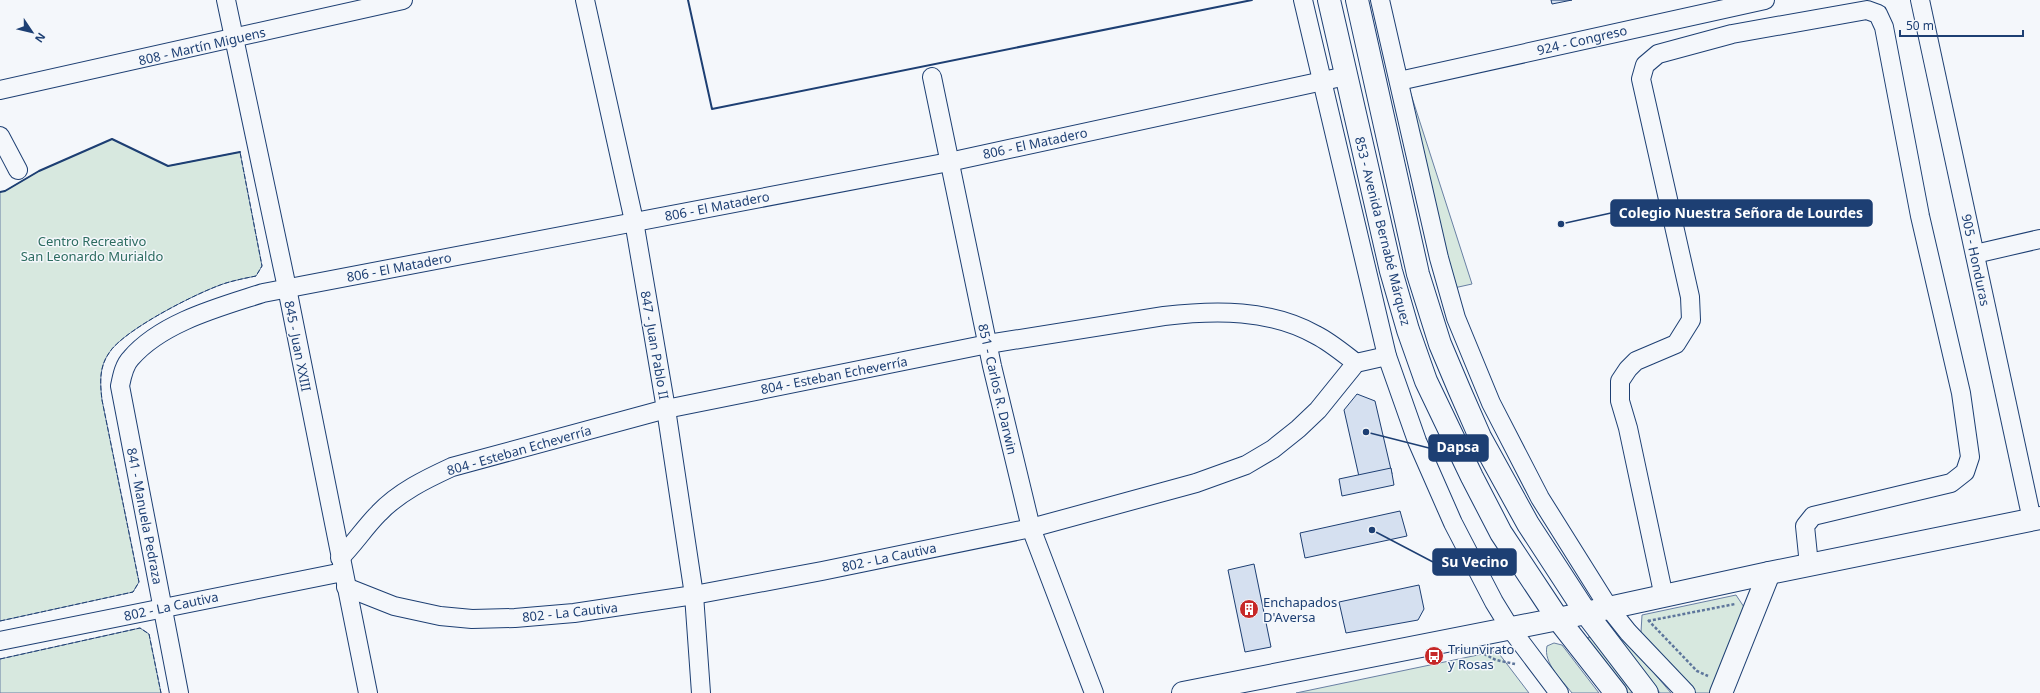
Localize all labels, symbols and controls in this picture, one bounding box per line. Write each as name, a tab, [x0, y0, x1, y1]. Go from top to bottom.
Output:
north arrow	[12, 12, 52, 52]
scale bar	[1900, 12, 2023, 38]
text: 50 m	[1906, 17, 1934, 34]
street label: 924 - Congreso	[1535, 21, 1629, 59]
street label: 808 - Martín Miguens	[137, 23, 267, 69]
text: N	[32, 30, 49, 46]
street label: 806 - El Matadero	[981, 123, 1089, 163]
street label: 853 - Avenida Bernabé Márquez	[1351, 135, 1415, 327]
street label: 806 - El Matadero	[663, 187, 771, 225]
callout: Colegio Nuestra Señora de Lourdes	[1611, 200, 1872, 226]
text: Colegio Nuestra Señora de Lourdes	[1619, 203, 1863, 222]
street label: 905 - Honduras	[1957, 212, 1995, 308]
park label: Centro Recreativo San Leonardo Murialdo	[21, 232, 163, 265]
street label: 806 - El Matadero	[345, 248, 453, 286]
street label: 847 - Juan Pablo II	[637, 289, 673, 401]
street label: 845 - Juan XXIII	[280, 299, 316, 393]
street label: 851 - Carlos R. Darwin	[974, 322, 1022, 456]
street label: 804 - Esteban Echeverría	[759, 352, 909, 398]
street label: 804 - Esteban Echeverría	[445, 421, 593, 479]
callout: Dapsa	[1429, 435, 1488, 461]
text: Dapsa	[1437, 437, 1479, 456]
street label: 841 - Manuela Pedraza	[123, 446, 167, 586]
street label: 802 - La Cautiva	[840, 538, 938, 576]
callout: Su Vecino	[1433, 549, 1516, 575]
text: Su Vecino	[1442, 552, 1509, 571]
street label: 802 - La Cautiva	[122, 587, 220, 625]
place label: Enchapados D'Aversa	[1263, 593, 1337, 626]
street label: 802 - La Cautiva	[521, 598, 619, 626]
building icon: Enchapados D'Aversa	[1238, 598, 1260, 620]
place label: Triunvirato y Rosas	[1448, 640, 1514, 673]
bus stop icon: Triunvirato y Rosas	[1423, 645, 1445, 667]

